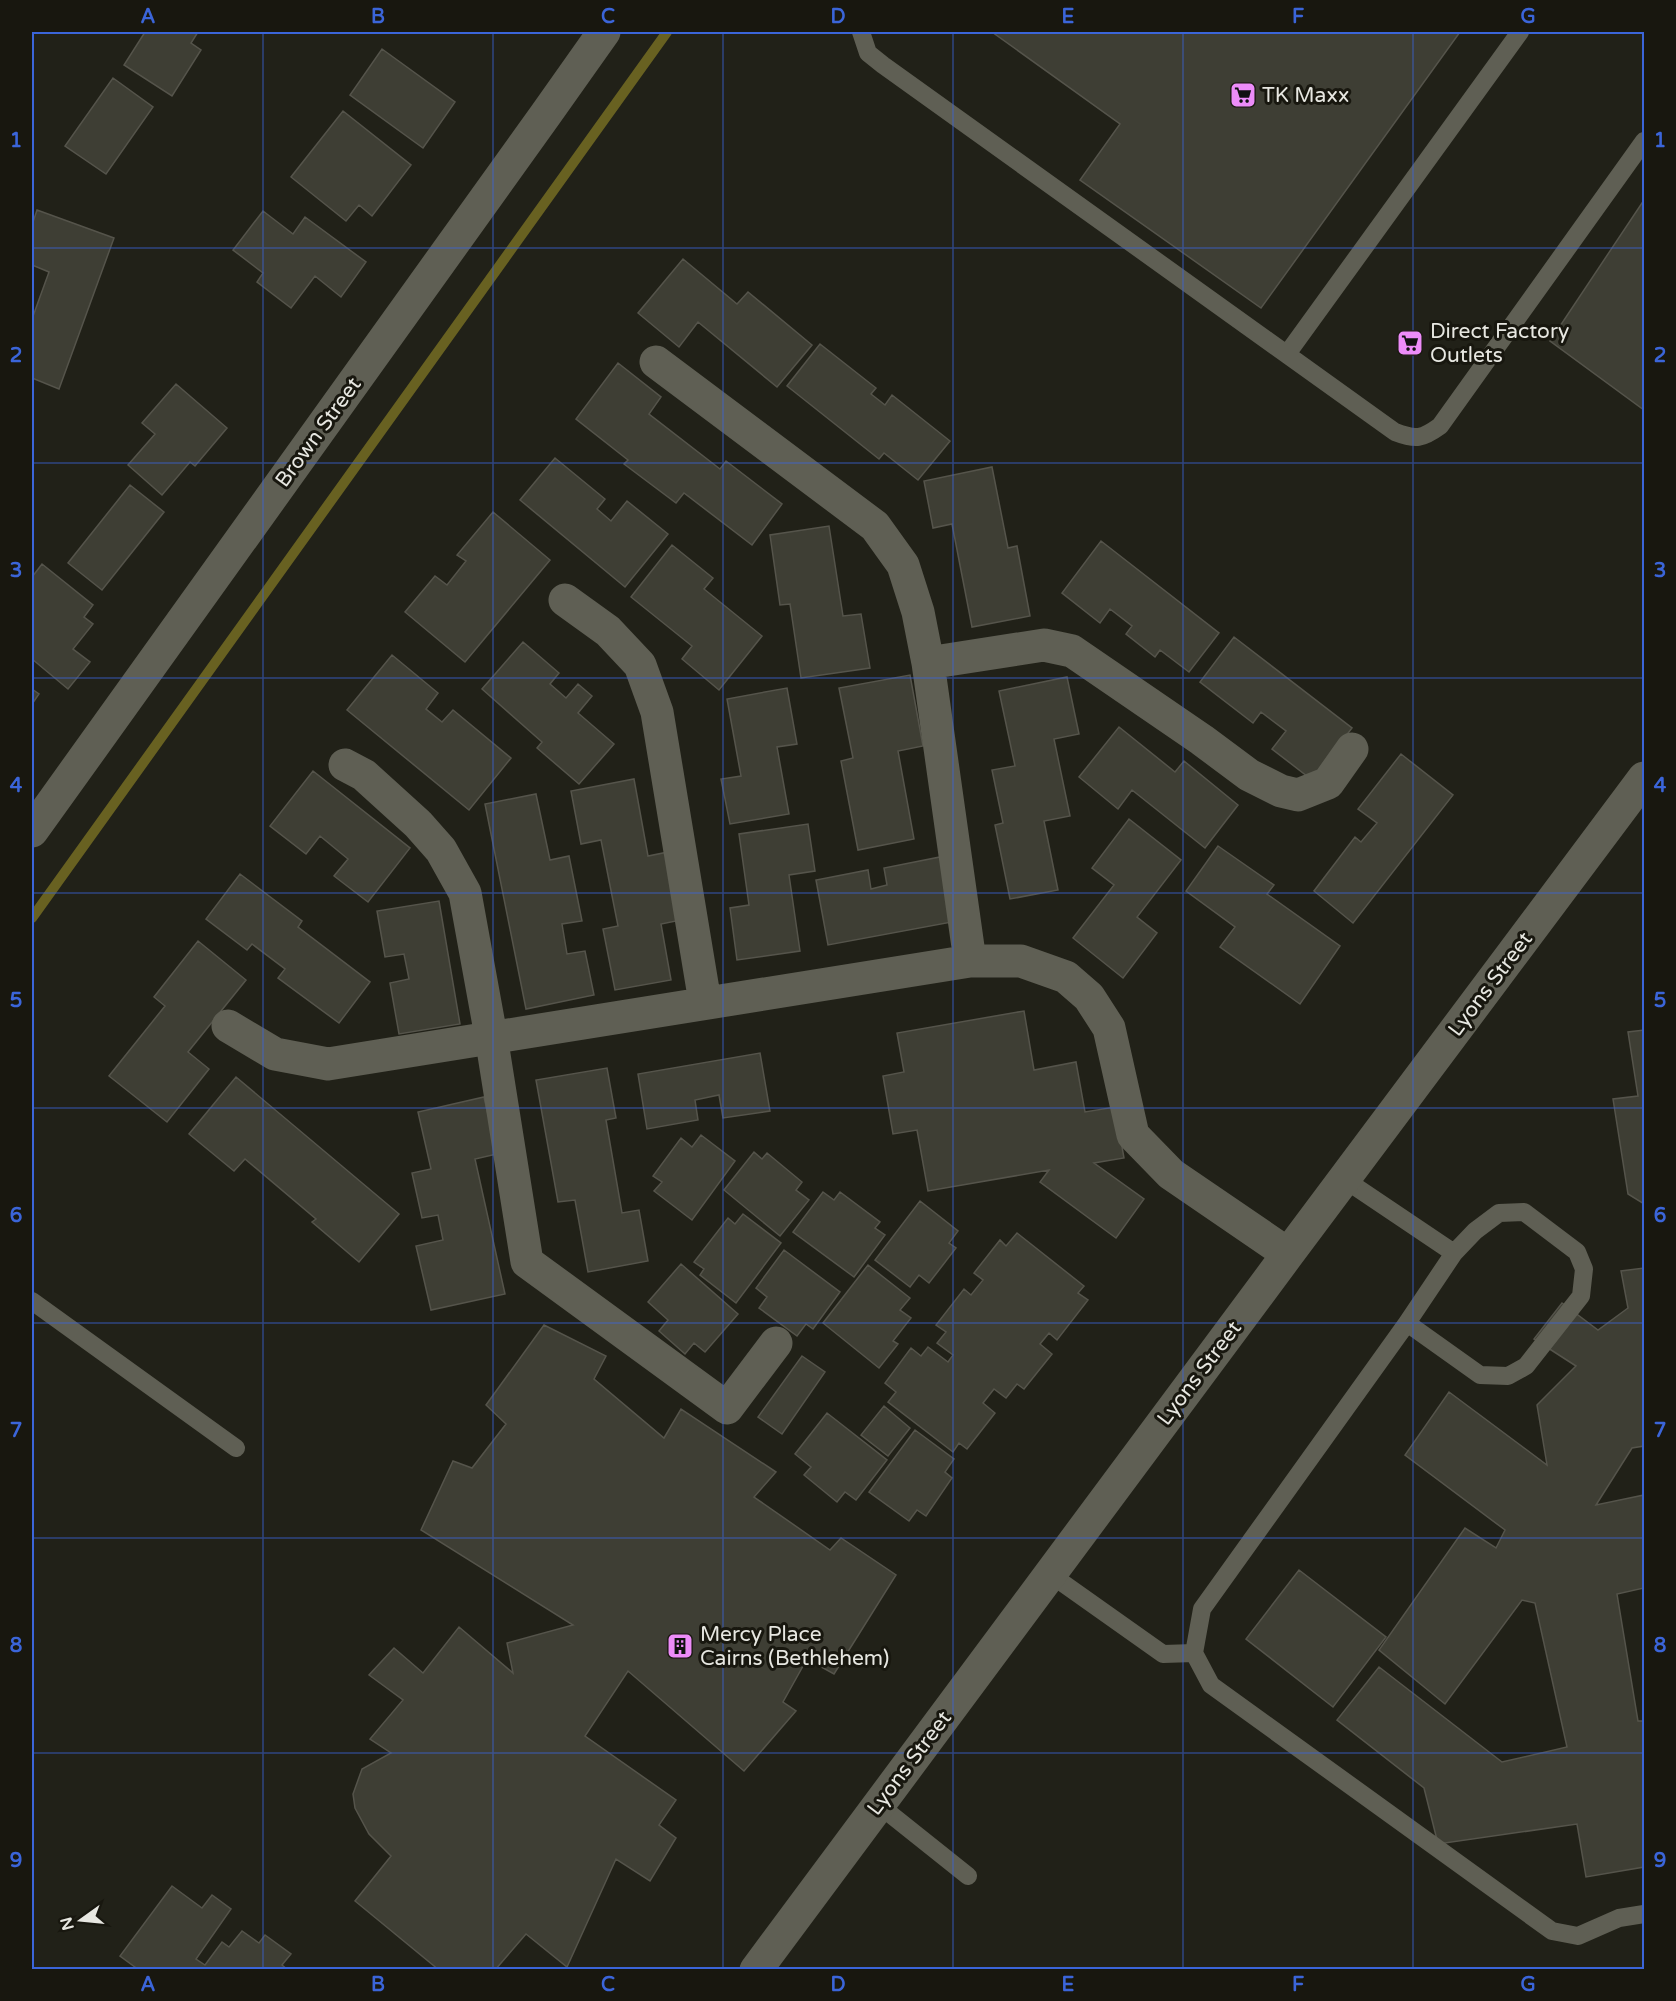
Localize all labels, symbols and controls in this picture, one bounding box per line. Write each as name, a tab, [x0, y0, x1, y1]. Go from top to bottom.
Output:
text: A	[141, 5, 156, 29]
text: B	[371, 5, 385, 29]
text: C	[601, 5, 615, 29]
text: D	[830, 5, 846, 29]
text: E	[1062, 5, 1075, 29]
text: F	[1292, 5, 1304, 29]
text: G	[1520, 5, 1536, 29]
supermarket icon: TK Maxx	[1228, 80, 1258, 110]
place label: TK Maxx	[1262, 83, 1349, 108]
text: 1	[10, 129, 22, 153]
text: 1	[1654, 129, 1666, 153]
place label: Direct Factory Outlets	[1430, 319, 1569, 368]
supermarket icon: Direct Factory Outlets	[1395, 328, 1425, 358]
text: 2	[10, 344, 22, 368]
text: 2	[1654, 344, 1666, 368]
street label: Brown Street	[270, 372, 367, 492]
text: 3	[10, 559, 22, 583]
text: 3	[1654, 559, 1666, 583]
text: 4	[10, 774, 23, 798]
text: 4	[1654, 774, 1667, 798]
street label: Lyons Street	[1443, 927, 1538, 1041]
text: 5	[10, 989, 22, 1013]
text: 5	[1654, 989, 1666, 1013]
text: 6	[10, 1204, 22, 1228]
text: 6	[1654, 1204, 1666, 1228]
street label: Lyons Street	[1152, 1316, 1247, 1430]
text: 7	[10, 1419, 22, 1443]
text: 7	[1654, 1419, 1666, 1443]
place label: Mercy Place Cairns (Bethlehem)	[700, 1622, 889, 1671]
building icon: Mercy Place Cairns (Bethlehem)	[665, 1631, 695, 1661]
text: 8	[10, 1634, 22, 1658]
text: 8	[1654, 1634, 1666, 1658]
street label: Lyons Street	[862, 1706, 957, 1820]
text: 9	[10, 1849, 22, 1873]
text: 9	[1654, 1849, 1666, 1873]
north arrow	[51, 1890, 111, 1950]
text: N	[56, 1915, 79, 1932]
text: A	[141, 1973, 156, 1997]
text: B	[371, 1973, 385, 1997]
text: C	[601, 1973, 615, 1997]
text: D	[830, 1973, 846, 1997]
text: E	[1062, 1973, 1075, 1997]
text: F	[1292, 1973, 1304, 1997]
text: G	[1520, 1973, 1536, 1997]

